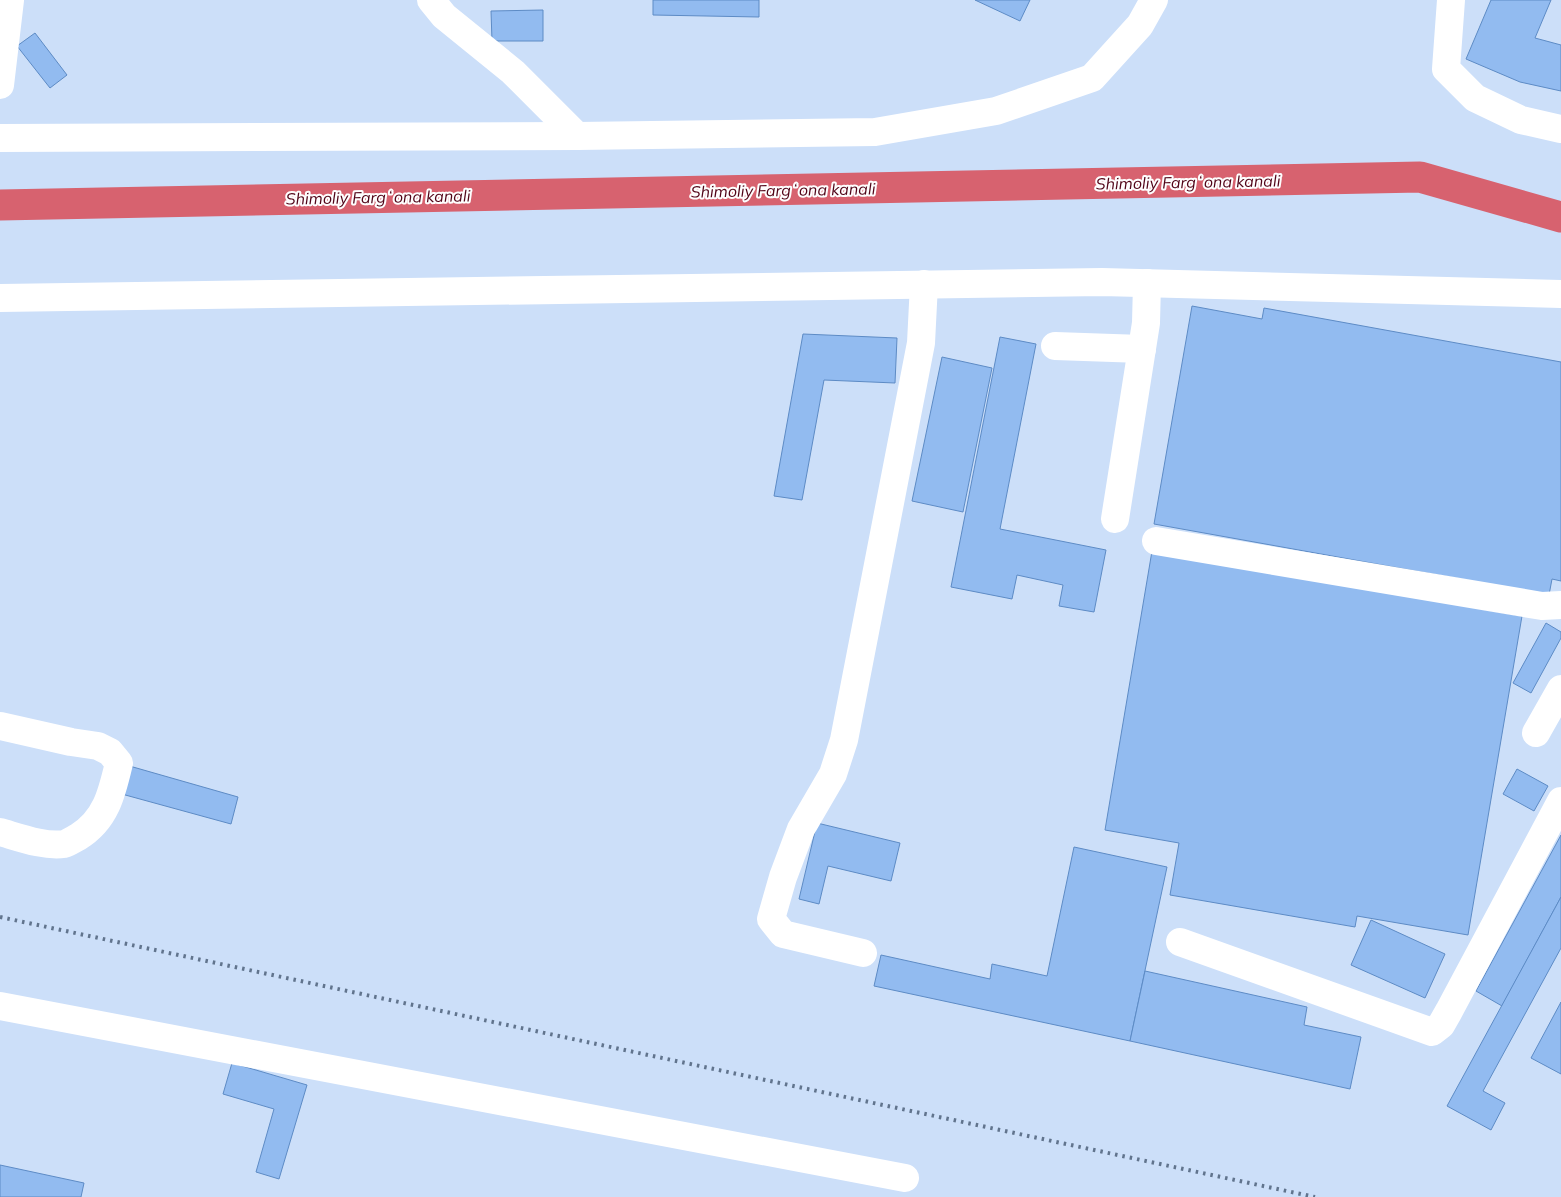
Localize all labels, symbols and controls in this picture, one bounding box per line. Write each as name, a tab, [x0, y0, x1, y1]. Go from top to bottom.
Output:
water label: Shimoliy Fargʻona kanali	[1095, 170, 1281, 194]
water label: Shimoliy Fargʻona kanali	[690, 178, 876, 202]
water label: Shimoliy Fargʻona kanali	[285, 185, 471, 209]

